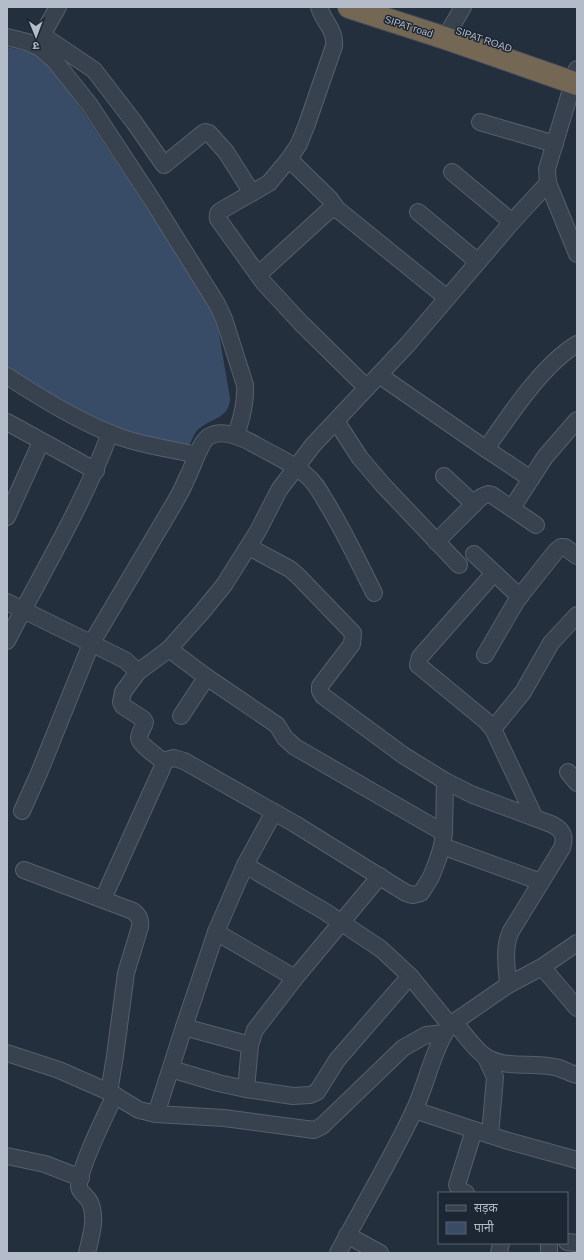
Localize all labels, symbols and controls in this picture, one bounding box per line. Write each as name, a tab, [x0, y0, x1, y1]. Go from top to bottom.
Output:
street label: SIPAT road	[383, 14, 434, 39]
north arrow	[16, 16, 56, 56]
street label: SIPAT ROAD	[454, 25, 513, 54]
text: उ	[32, 40, 39, 52]
legend	[438, 1192, 568, 1244]
text: सड़क	[474, 1201, 499, 1215]
text: पानी	[474, 1220, 495, 1235]

